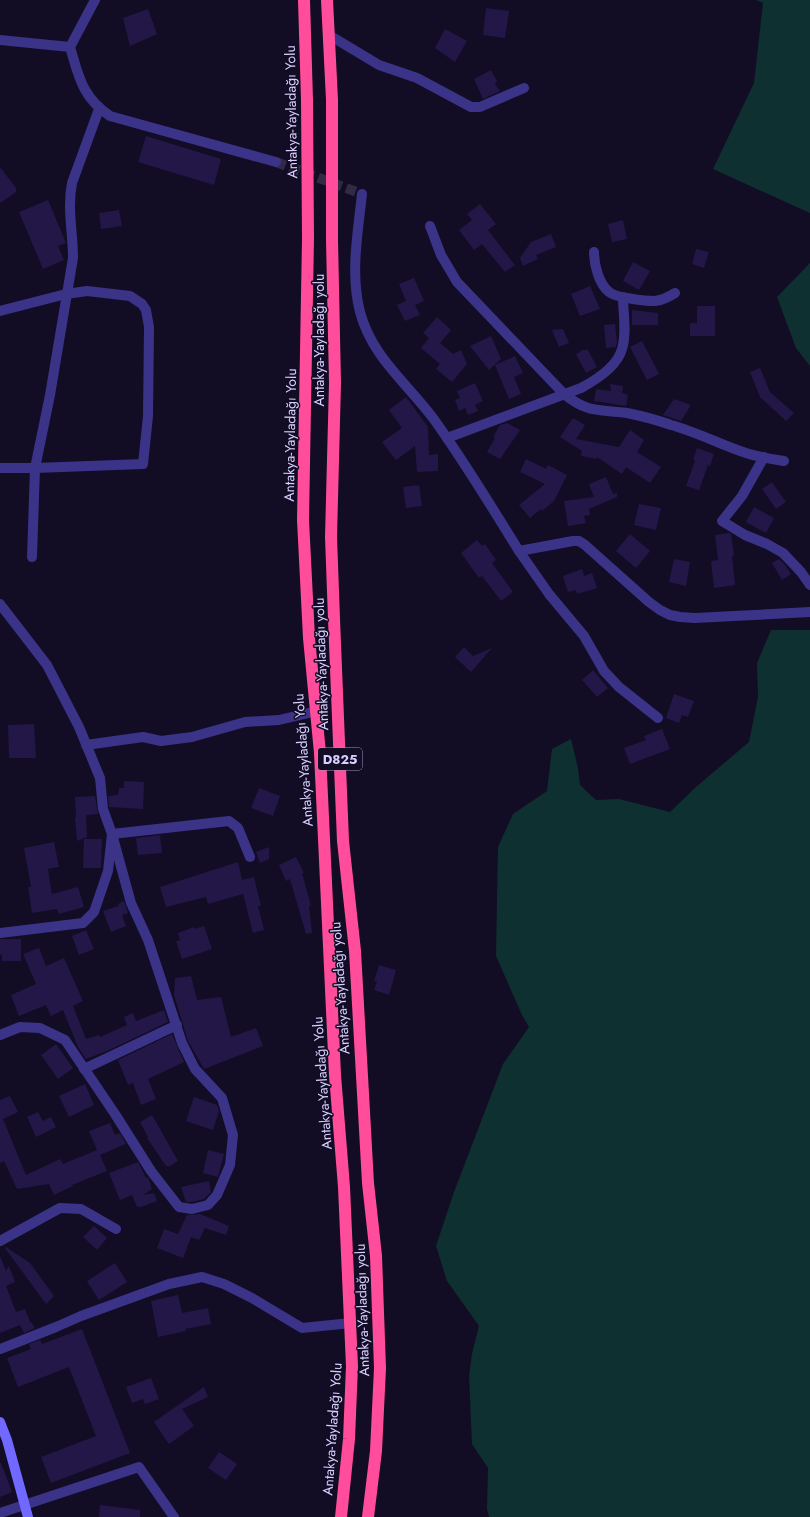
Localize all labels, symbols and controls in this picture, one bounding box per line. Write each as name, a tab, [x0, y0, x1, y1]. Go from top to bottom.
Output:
street label: Antakya-Yayladağı Yolu	[280, 45, 302, 179]
street label: Antakya-Yayladağı yolu	[309, 274, 329, 406]
street label: Antakya-Yayladağı Yolu	[279, 368, 301, 502]
street label: Antakya-Yayladağı yolu	[309, 597, 333, 731]
street label: Antakya-Yayladağı Yolu	[288, 693, 318, 827]
road number: D825	[318, 748, 362, 770]
street label: Antakya-Yayladağı yolu	[325, 921, 355, 1055]
street label: Antakya-Yayladağı Yolu	[307, 1016, 337, 1150]
street label: Antakya-Yayladağı yolu	[350, 1243, 374, 1377]
street label: Antakya-Yayladağı Yolu	[317, 1362, 347, 1496]

